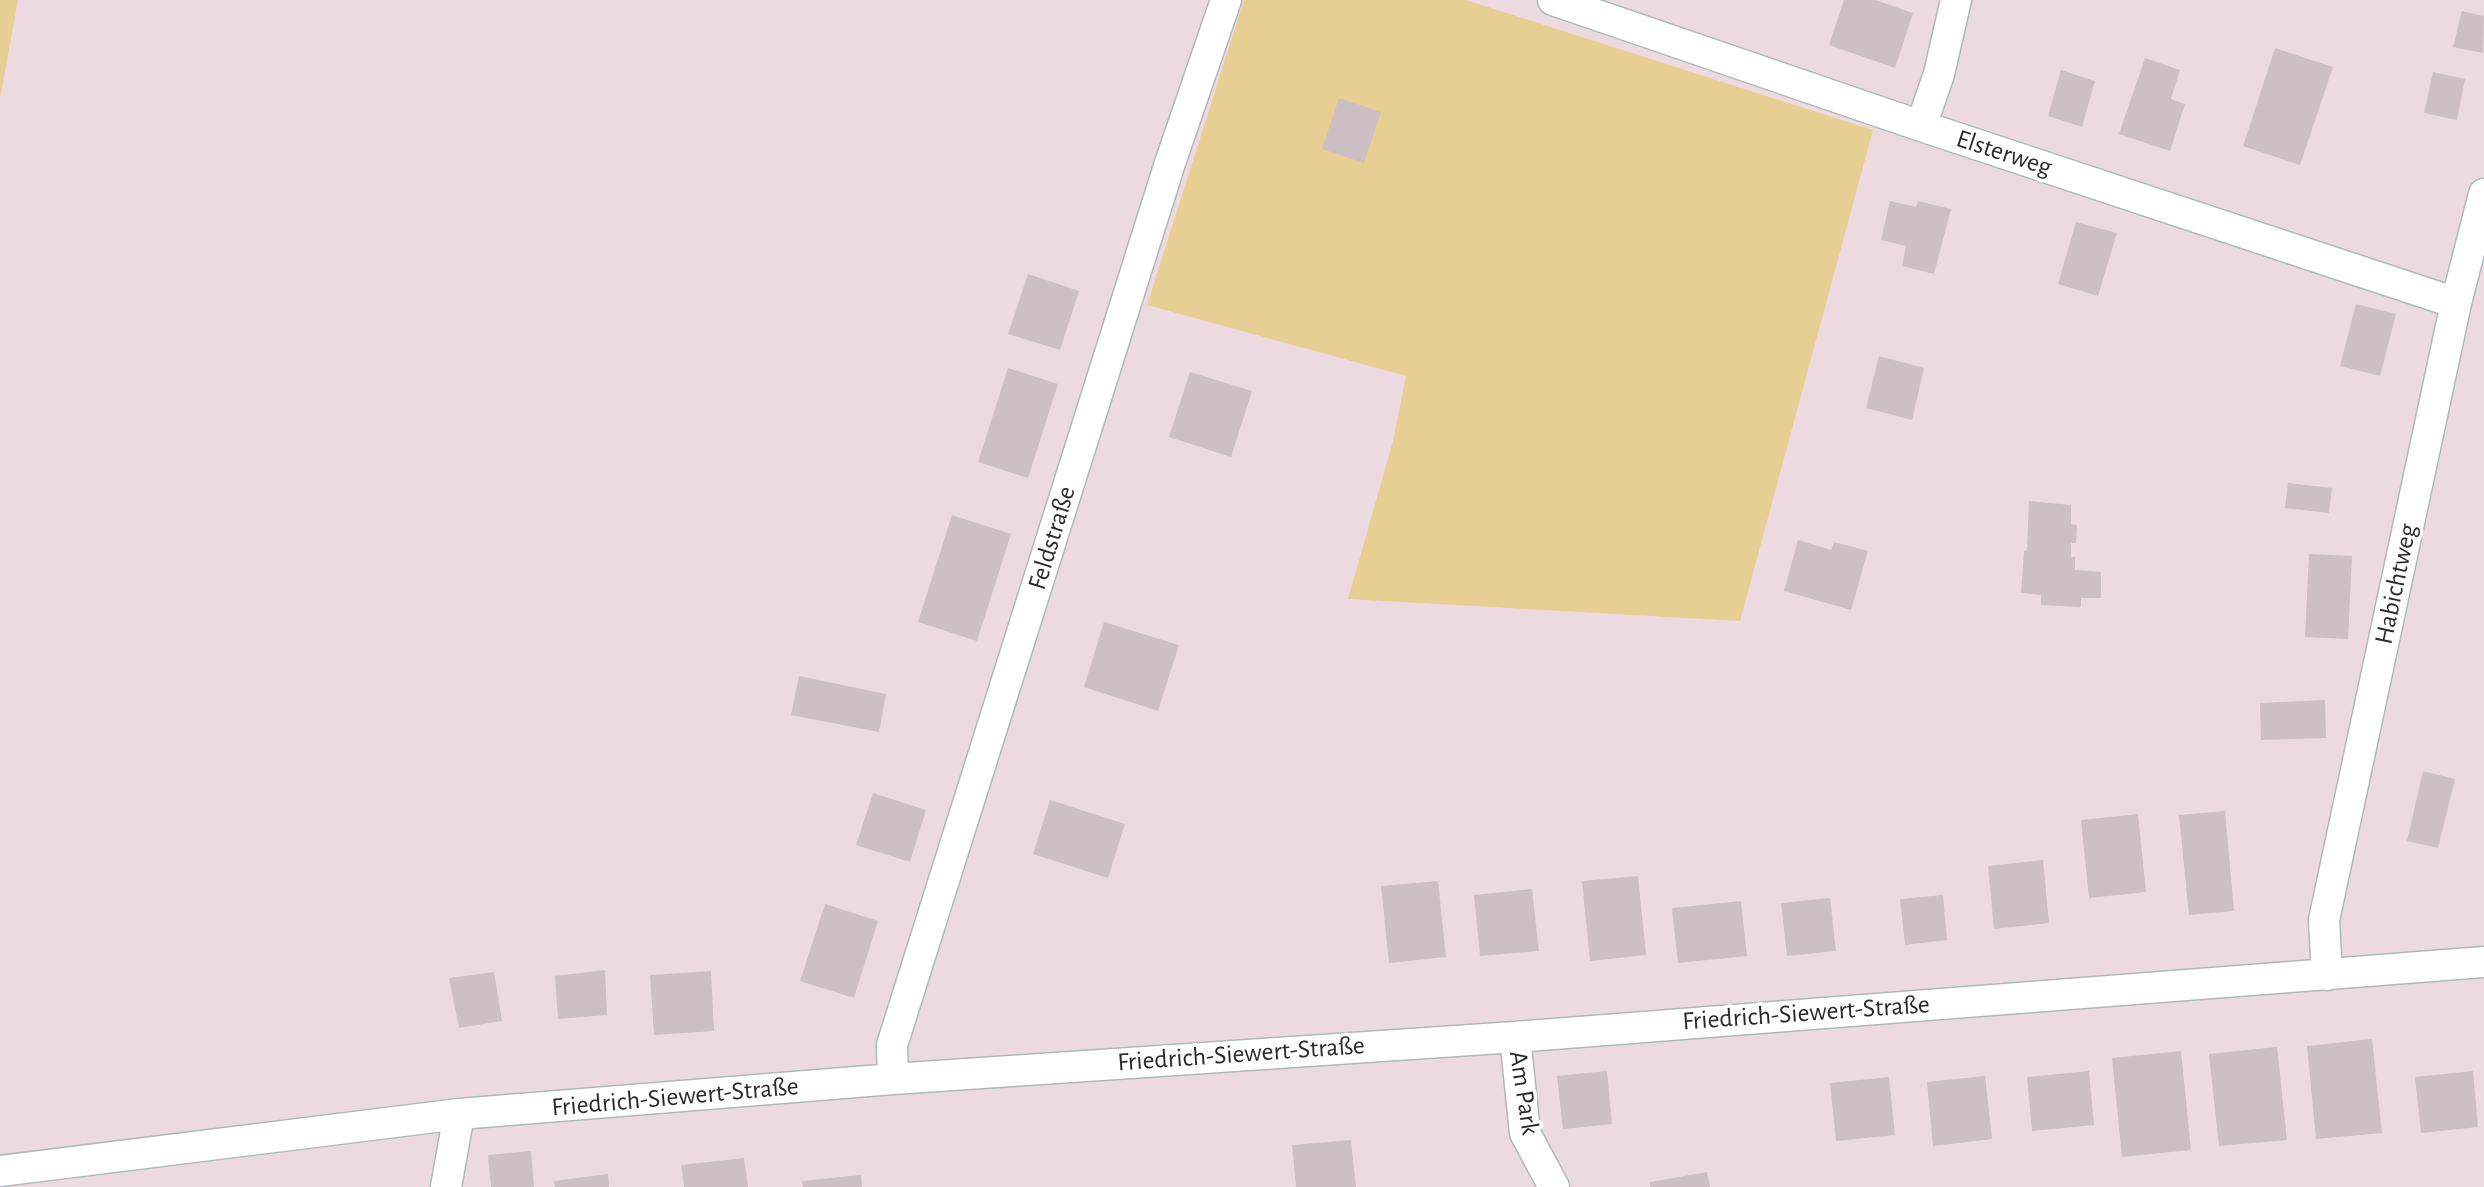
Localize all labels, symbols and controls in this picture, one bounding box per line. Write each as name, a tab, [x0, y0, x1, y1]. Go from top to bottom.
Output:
street label: Elsterweg	[1952, 123, 2056, 183]
street label: Feldstraße	[1021, 482, 1083, 594]
street label: Habichtweg	[2368, 521, 2424, 647]
street label: Friedrich-Siewert-Straße	[1681, 989, 1931, 1037]
street label: Friedrich-Siewert-Straße	[1116, 1030, 1366, 1078]
street label: Am Park	[1502, 1049, 1546, 1137]
street label: Friedrich-Siewert-Straße	[550, 1071, 800, 1123]

